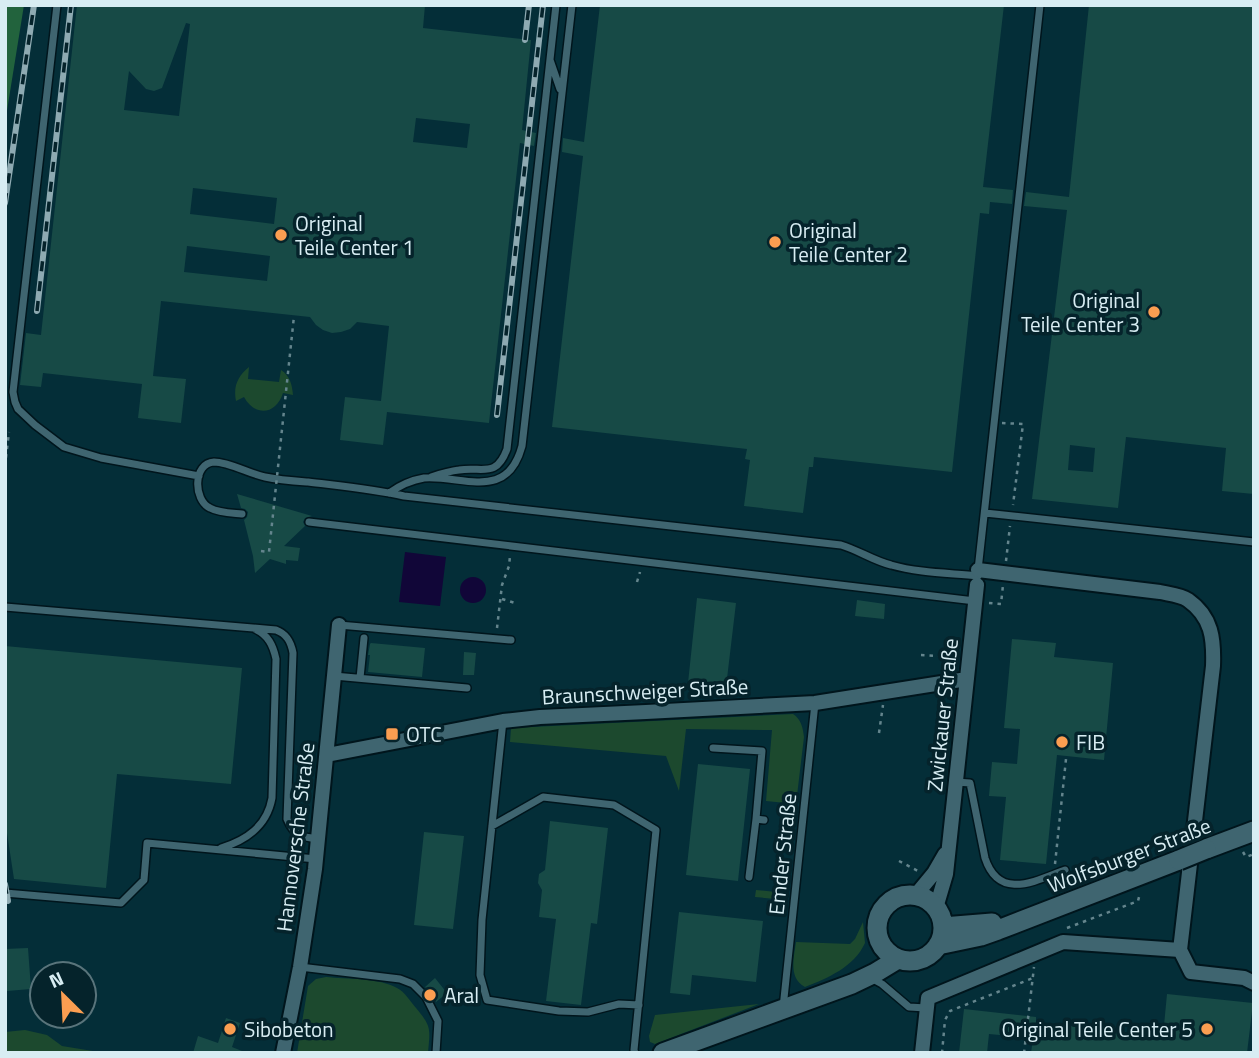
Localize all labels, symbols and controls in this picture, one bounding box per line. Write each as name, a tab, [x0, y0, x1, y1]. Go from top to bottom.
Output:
place label: Original Teile Center 1	[295, 207, 414, 263]
place label: Original Teile Center 2	[789, 214, 908, 270]
marker: Original Teile Center 1	[273, 227, 289, 243]
marker: Original Teile Center 2	[767, 234, 783, 250]
place label: Original Teile Center 3	[1021, 284, 1140, 340]
marker: Original Teile Center 3	[1146, 304, 1162, 320]
street label: Zwickauer Straße	[918, 637, 966, 793]
street label: Braunschweiger Straße	[541, 670, 749, 712]
place label: OTC	[406, 718, 442, 750]
marker: OTC	[384, 726, 400, 742]
place label: FIB	[1076, 726, 1105, 758]
marker: FIB	[1054, 734, 1070, 750]
street label: Hannoversche Straße	[268, 741, 322, 933]
street label: Emder Straße	[760, 792, 804, 916]
street label: Wolfsburger Straße	[1043, 809, 1215, 901]
north arrow	[28, 960, 98, 1030]
text: N	[44, 963, 68, 995]
place label: Aral	[444, 979, 479, 1011]
marker: Aral	[422, 987, 438, 1003]
place label: Sibobeton	[244, 1013, 333, 1045]
place label: Original Teile Center 5	[1002, 1013, 1193, 1045]
marker: Sibobeton	[222, 1021, 238, 1037]
marker: Original Teile Center 5	[1199, 1021, 1215, 1037]

